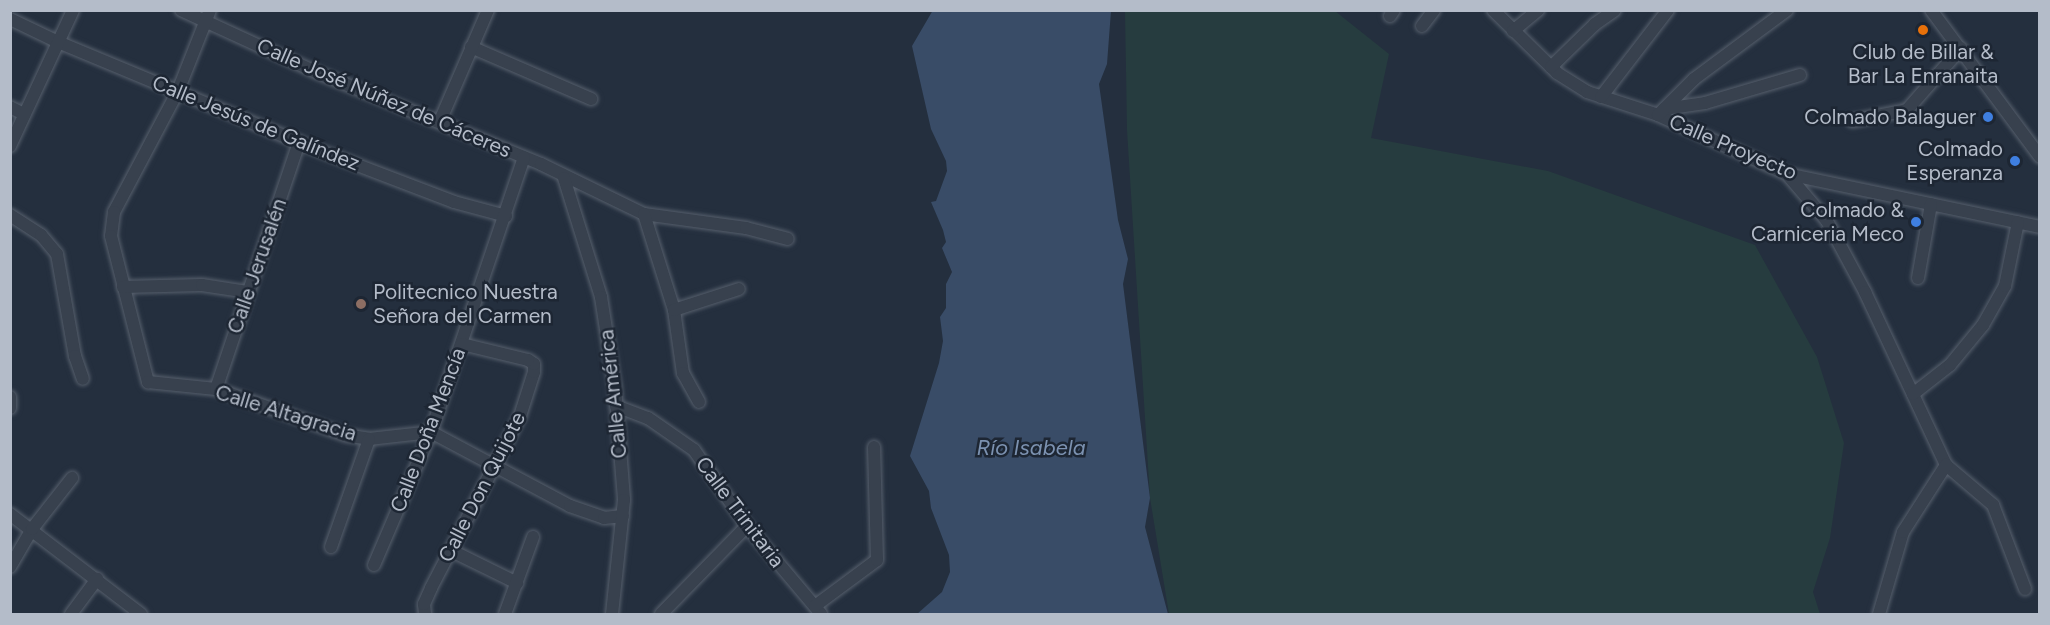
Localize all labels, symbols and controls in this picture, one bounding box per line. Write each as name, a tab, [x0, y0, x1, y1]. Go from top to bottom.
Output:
marker: Club de Billar & Bar La Enranaita	[1916, 23, 1930, 37]
street label: Calle José Núñez de Cáceres	[253, 33, 515, 163]
place label: Club de Billar & Bar La Enranaita	[1848, 39, 1998, 89]
street label: Calle Jesús de Galíndez	[149, 70, 363, 176]
place label: Colmado Balaguer	[1804, 104, 1976, 130]
street label: Calle Proyecto	[1665, 109, 1801, 185]
marker: Colmado Balaguer	[1981, 110, 1995, 124]
place label: Colmado Esperanza	[1906, 136, 2003, 186]
marker: Colmado Esperanza	[2008, 154, 2022, 168]
street label: Calle Jerusalén	[222, 195, 292, 337]
place label: Colmado & Carniceria Meco	[1751, 197, 1904, 247]
marker: Colmado & Carniceria Meco	[1909, 215, 1923, 229]
place label: Politecnico Nuestra Señora del Carmen	[373, 279, 558, 329]
marker: Politecnico Nuestra Señora del Carmen	[354, 297, 368, 311]
street label: Calle América	[594, 328, 632, 460]
street label: Calle Doña Mencía	[385, 344, 471, 516]
street label: Calle Altagracia	[212, 380, 360, 446]
street label: Calle Don Quijote	[433, 408, 531, 566]
water label: Río Isabela	[976, 435, 1086, 461]
street label: Calle Trinitaria	[690, 452, 790, 572]

